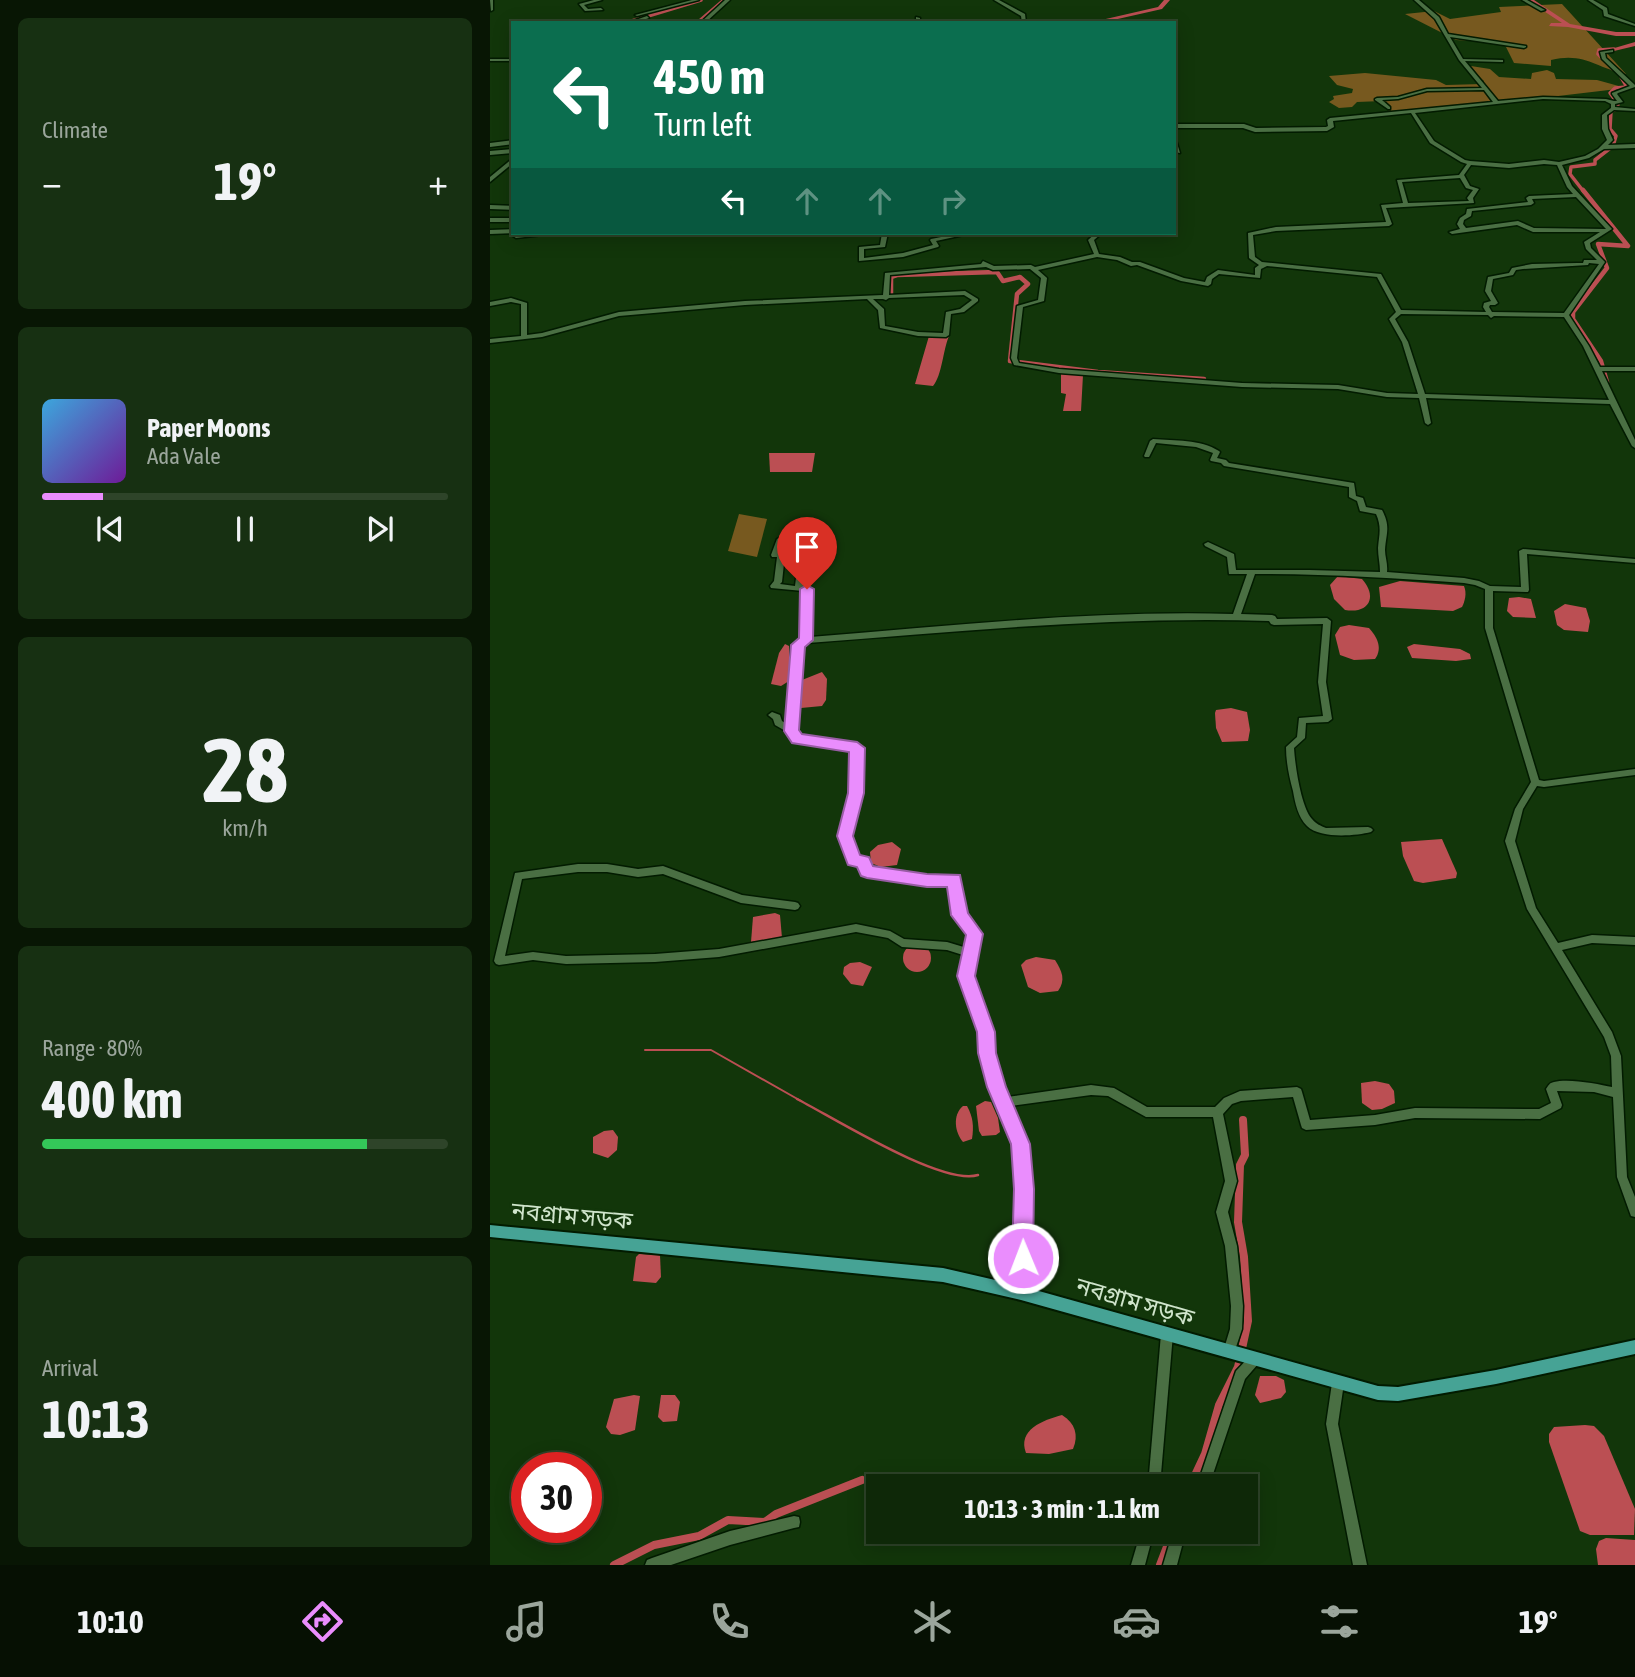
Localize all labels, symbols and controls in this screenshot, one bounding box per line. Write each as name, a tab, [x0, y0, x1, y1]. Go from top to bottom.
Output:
text: 450 m	[654, 48, 765, 104]
icon: left	[539, 49, 630, 140]
text: Turn left	[654, 106, 752, 143]
text: Climate	[42, 117, 108, 143]
text: 19°	[213, 151, 277, 211]
text: −	[42, 160, 62, 203]
text: +	[428, 160, 448, 203]
icon: left	[715, 182, 753, 220]
icon: ahead	[788, 182, 826, 220]
icon: ahead	[861, 182, 899, 220]
icon: right	[934, 182, 972, 220]
text: Paper Moons	[147, 413, 270, 443]
text: Ada Vale	[147, 443, 221, 469]
icon: previous	[91, 510, 129, 548]
icon: pause	[226, 510, 264, 548]
icon: next	[361, 510, 399, 548]
pin	[777, 517, 837, 589]
icon: arrive	[788, 528, 826, 566]
text: 28	[202, 717, 288, 821]
text: km/h	[222, 815, 268, 841]
text: Range · 80%	[42, 1035, 142, 1061]
text: 400 km	[42, 1069, 183, 1129]
street label: নবগ্রাম সড়ক	[509, 1197, 634, 1234]
position arrow	[986, 1221, 1060, 1295]
street label: নবগ্রাম সড়ক	[1072, 1272, 1198, 1331]
text: Arrival	[42, 1355, 98, 1381]
text: 10:13	[42, 1389, 150, 1449]
speed limit sign: 30	[511, 1452, 602, 1543]
text: 10:13 · 3 min · 1.1 km	[964, 1494, 1160, 1524]
icon: directions	[298, 1597, 347, 1646]
icon: music	[502, 1597, 551, 1646]
icon: phone	[705, 1597, 754, 1646]
icon: climate	[908, 1597, 957, 1646]
icon: car	[1112, 1597, 1161, 1646]
icon: filters	[1315, 1597, 1364, 1646]
text: 10:10	[77, 1603, 144, 1640]
text: 19°	[1519, 1603, 1558, 1640]

